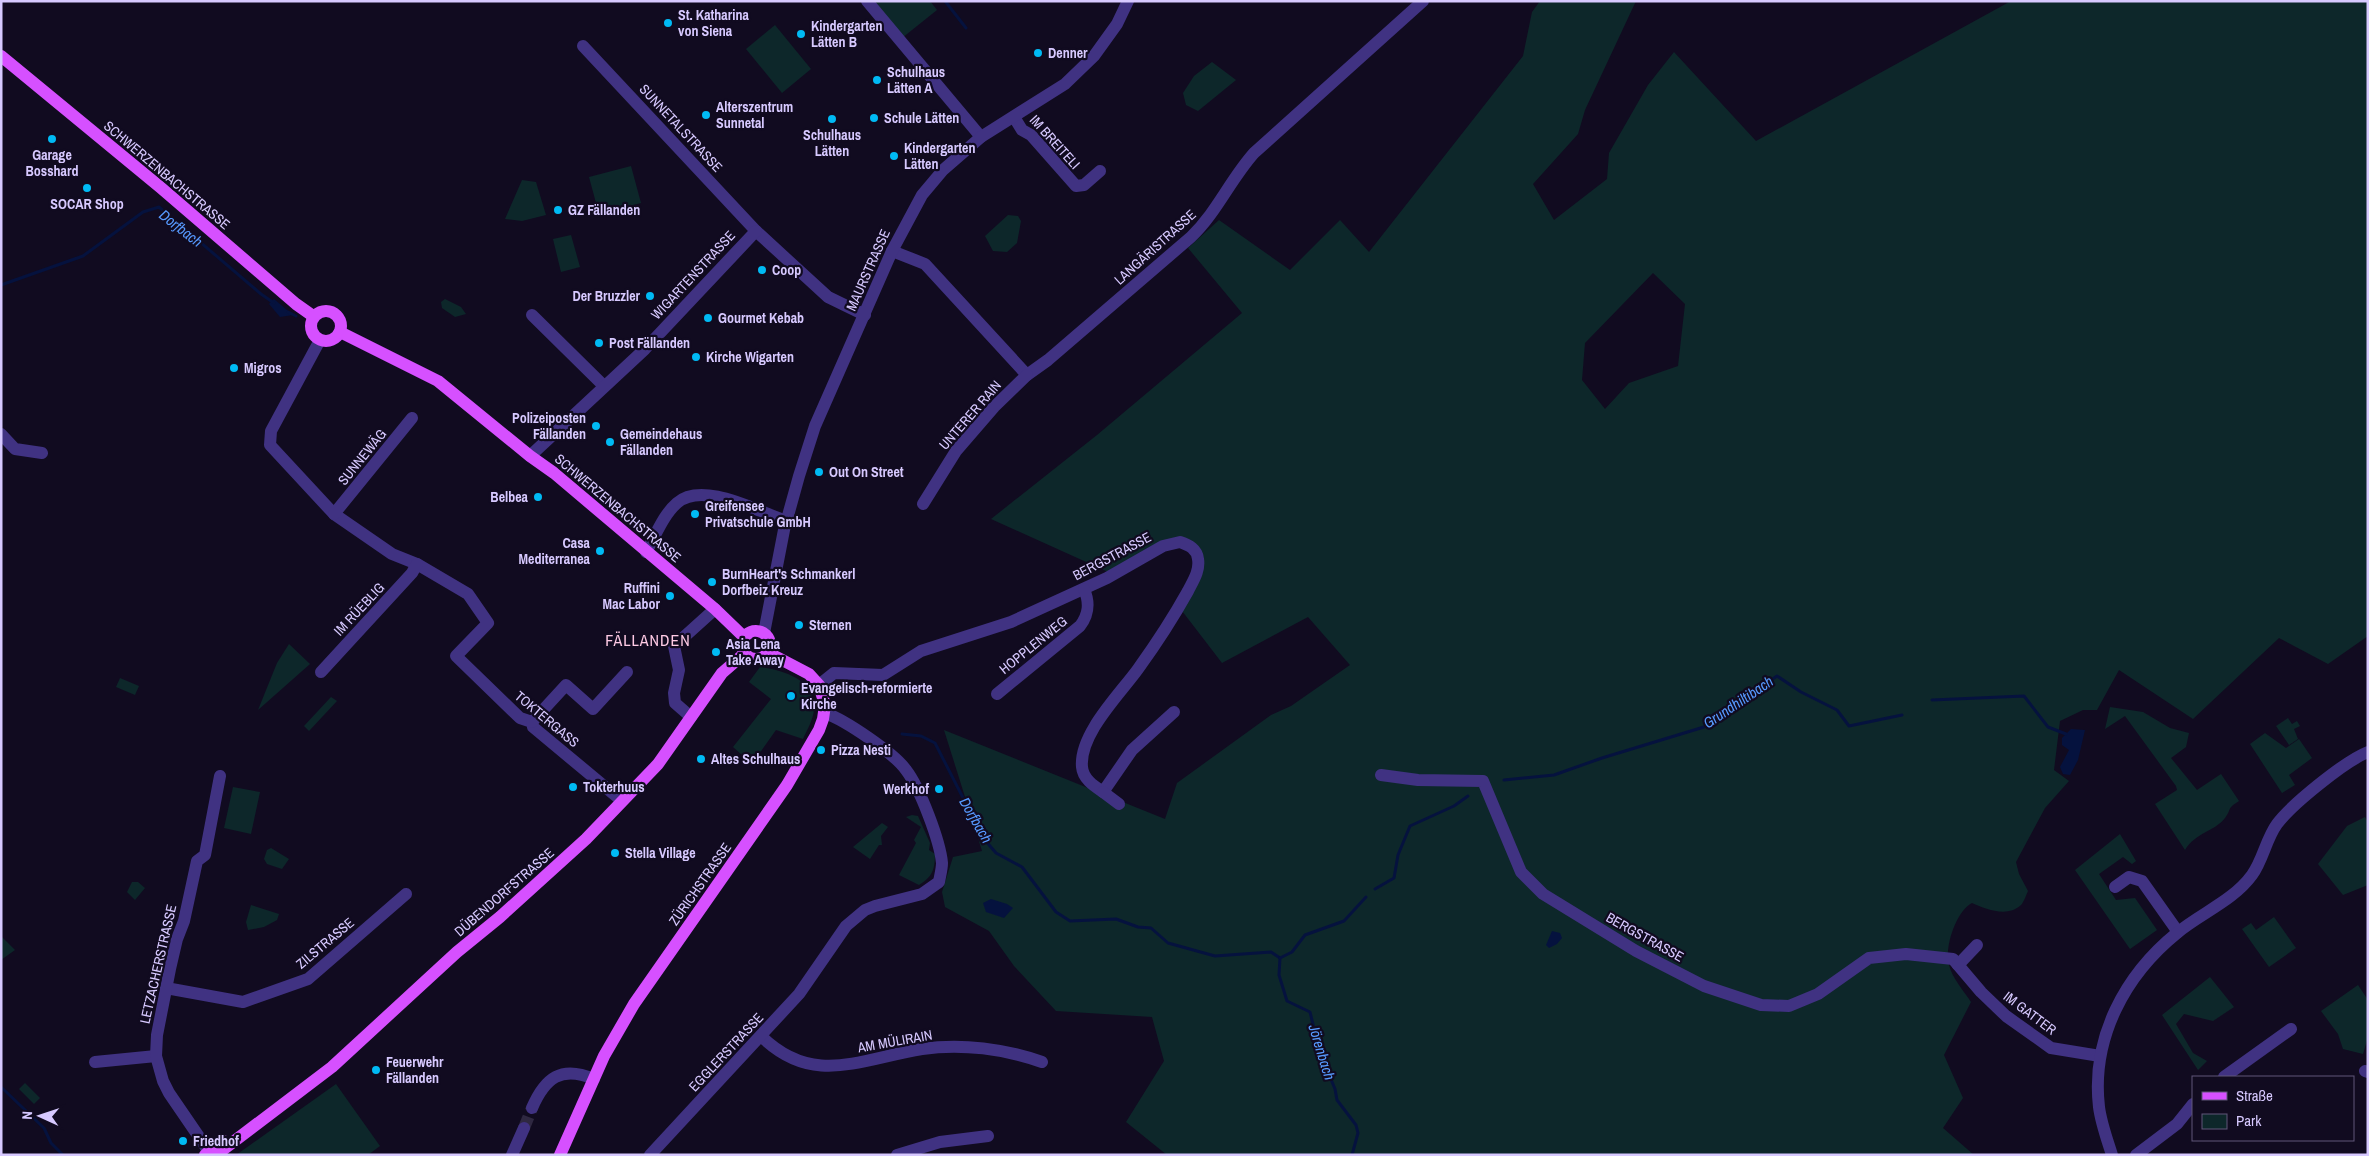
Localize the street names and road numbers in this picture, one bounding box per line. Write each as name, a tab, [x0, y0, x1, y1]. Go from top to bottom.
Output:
street label: SUNNETALSTRASSE	[636, 80, 726, 176]
street label: IM BREITELI	[1026, 111, 1084, 173]
street label: SCHWERZENBACHSTRASSE	[100, 117, 234, 233]
street label: LANGÄRISTRASSE	[1110, 206, 1200, 288]
street label: MAURSTRASSE	[842, 226, 894, 314]
street label: WIGARTENSTRASSE	[647, 227, 739, 323]
street label: UNTERER RAIN	[935, 377, 1005, 453]
street label: SUNNEWÄG	[334, 425, 390, 489]
street label: SCHWERZENBACHSTRASSE	[551, 450, 685, 566]
street label: BERGSTRASSE	[1070, 528, 1154, 584]
street label: IM RÜEBLIG	[330, 579, 388, 639]
street label: HOPPLENWEG	[995, 612, 1071, 678]
street label: TOKTERGASS	[511, 687, 583, 751]
street label: ZÜRICHSTRASSE	[665, 839, 735, 929]
street label: DÜBENDORFSTRASSE	[450, 844, 558, 940]
street label: LETZACHERSTRASSE	[136, 903, 180, 1025]
street label: BERGSTRASSE	[1603, 908, 1687, 966]
street label: ZILSTRASSE	[292, 914, 358, 972]
street label: IM GATTER	[2000, 987, 2060, 1039]
street label: EGGLERSTRASSE	[685, 1009, 767, 1095]
street label: AM MÜLIRAIN	[855, 1026, 934, 1057]

